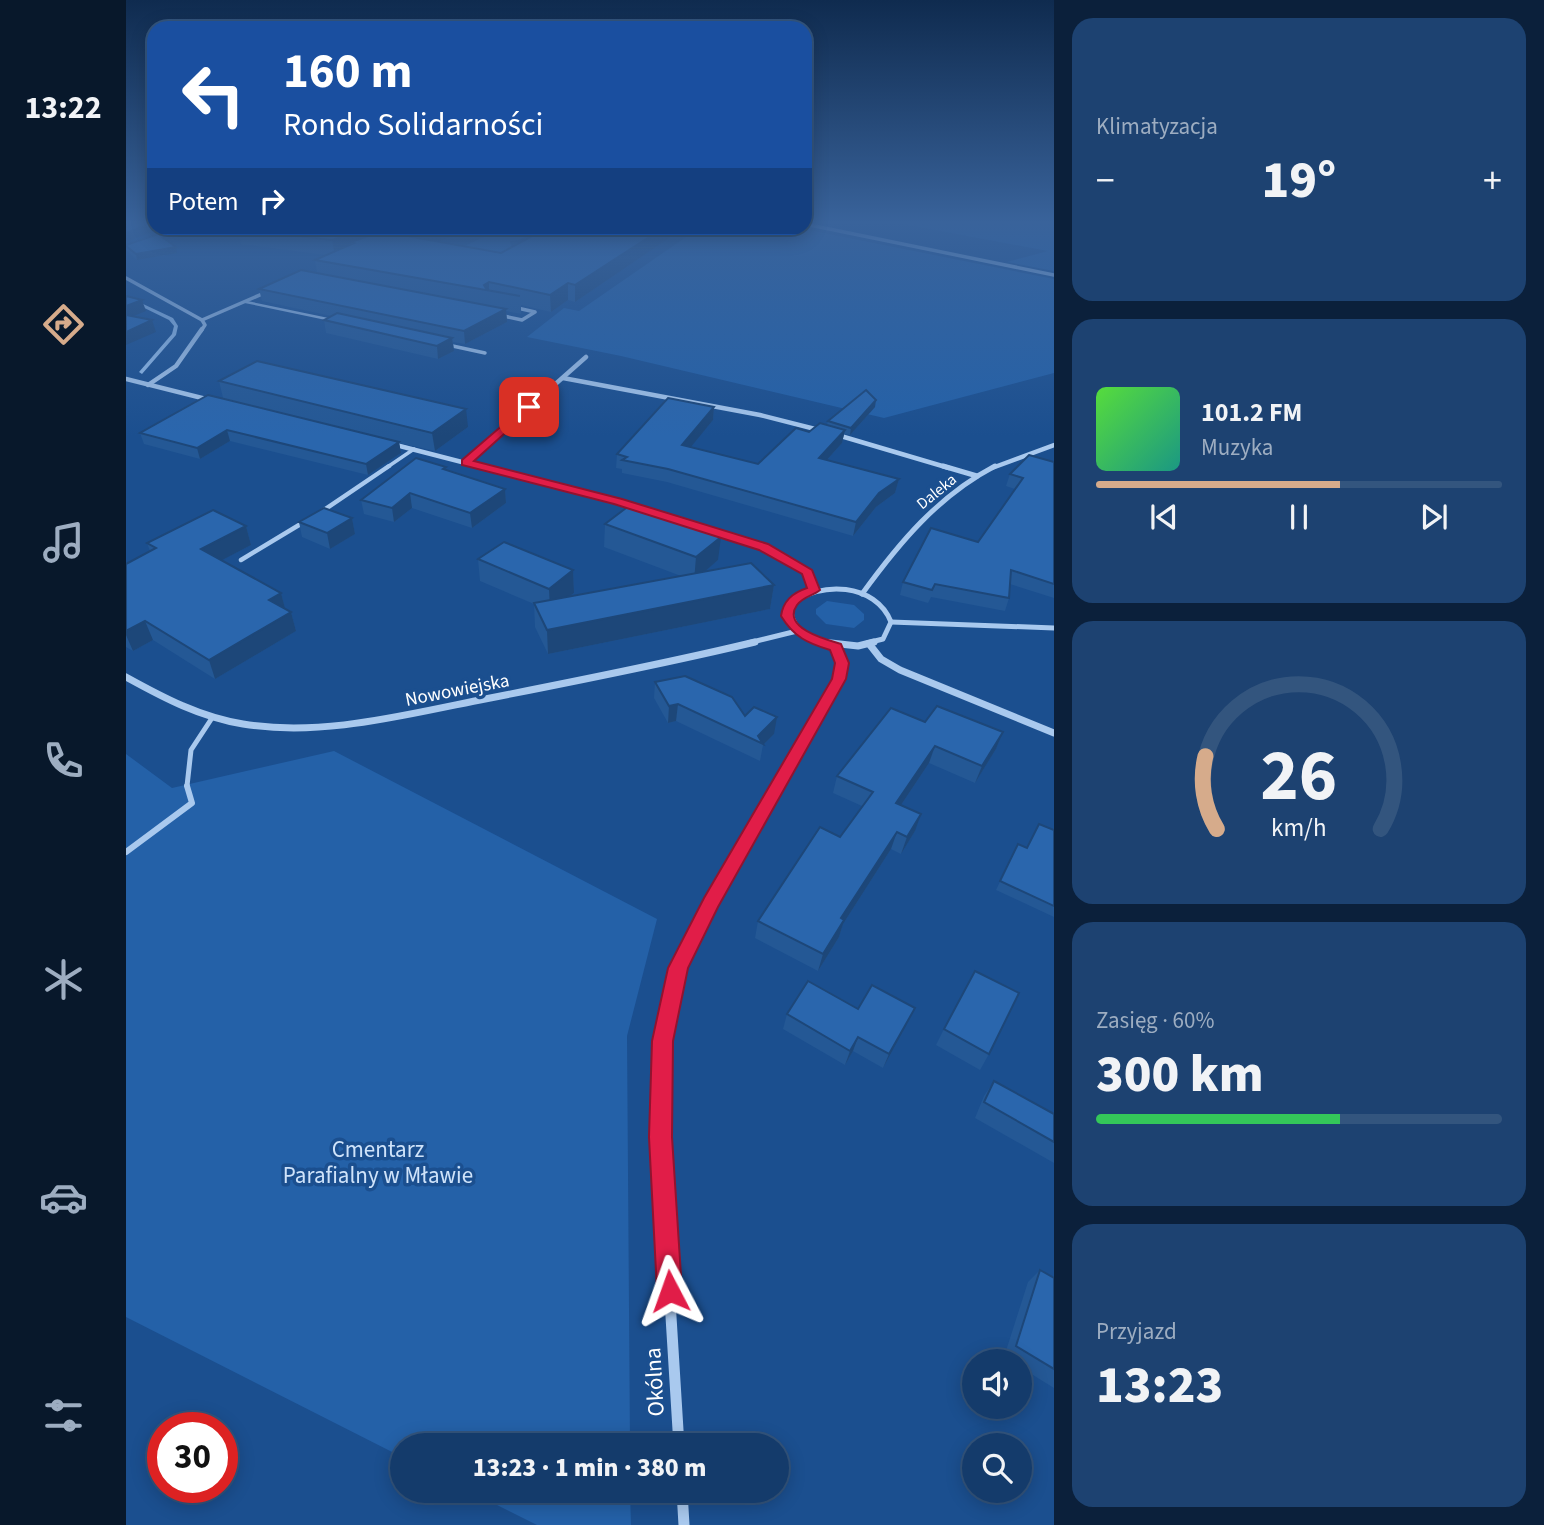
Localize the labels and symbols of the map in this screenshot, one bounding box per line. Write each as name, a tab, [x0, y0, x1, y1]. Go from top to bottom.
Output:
pin	[499, 377, 559, 437]
street label: Daleka	[912, 469, 961, 515]
street label: Nowowiejska	[403, 667, 512, 714]
park label: Cmentarz Parafialny w Mławie	[283, 1133, 473, 1192]
position arrow	[633, 1254, 707, 1328]
street label: Okólna	[636, 1347, 673, 1417]
speed limit sign: 30	[147, 1412, 238, 1503]

